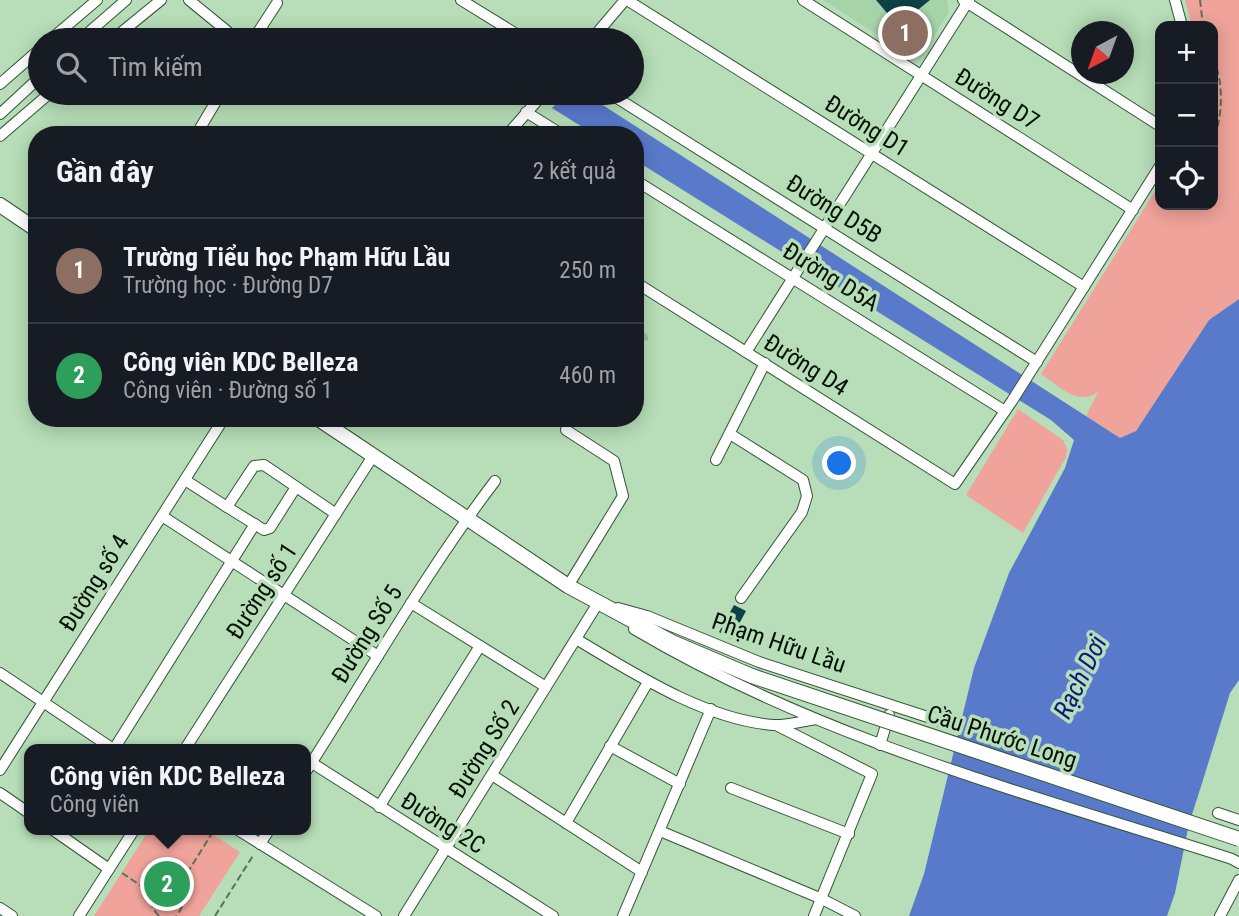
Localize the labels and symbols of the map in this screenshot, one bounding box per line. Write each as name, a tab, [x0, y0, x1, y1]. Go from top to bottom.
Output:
pin: 1	[882, 7, 928, 59]
north arrow	[1071, 21, 1134, 84]
street label: Đường D7	[950, 62, 1044, 136]
street label: Đường D1	[820, 89, 914, 163]
street label: Đường D5B	[781, 169, 887, 249]
street label: Đường D5A	[778, 237, 884, 317]
street label: Đường D4	[759, 328, 853, 402]
your location	[822, 446, 856, 480]
street label: Đường số 4	[53, 529, 135, 636]
street label: Đường số 1	[221, 538, 303, 644]
street label: Đường Số 5	[326, 580, 408, 688]
street label: Phạm Hữu Lầu	[708, 607, 850, 679]
water label: Rạch Dơi	[1047, 631, 1113, 723]
street label: Đường Số 2	[443, 695, 525, 803]
street label: Cầu Phước Long	[924, 700, 1080, 774]
street label: Đường 2C	[396, 786, 490, 860]
pin: 2	[144, 858, 190, 910]

